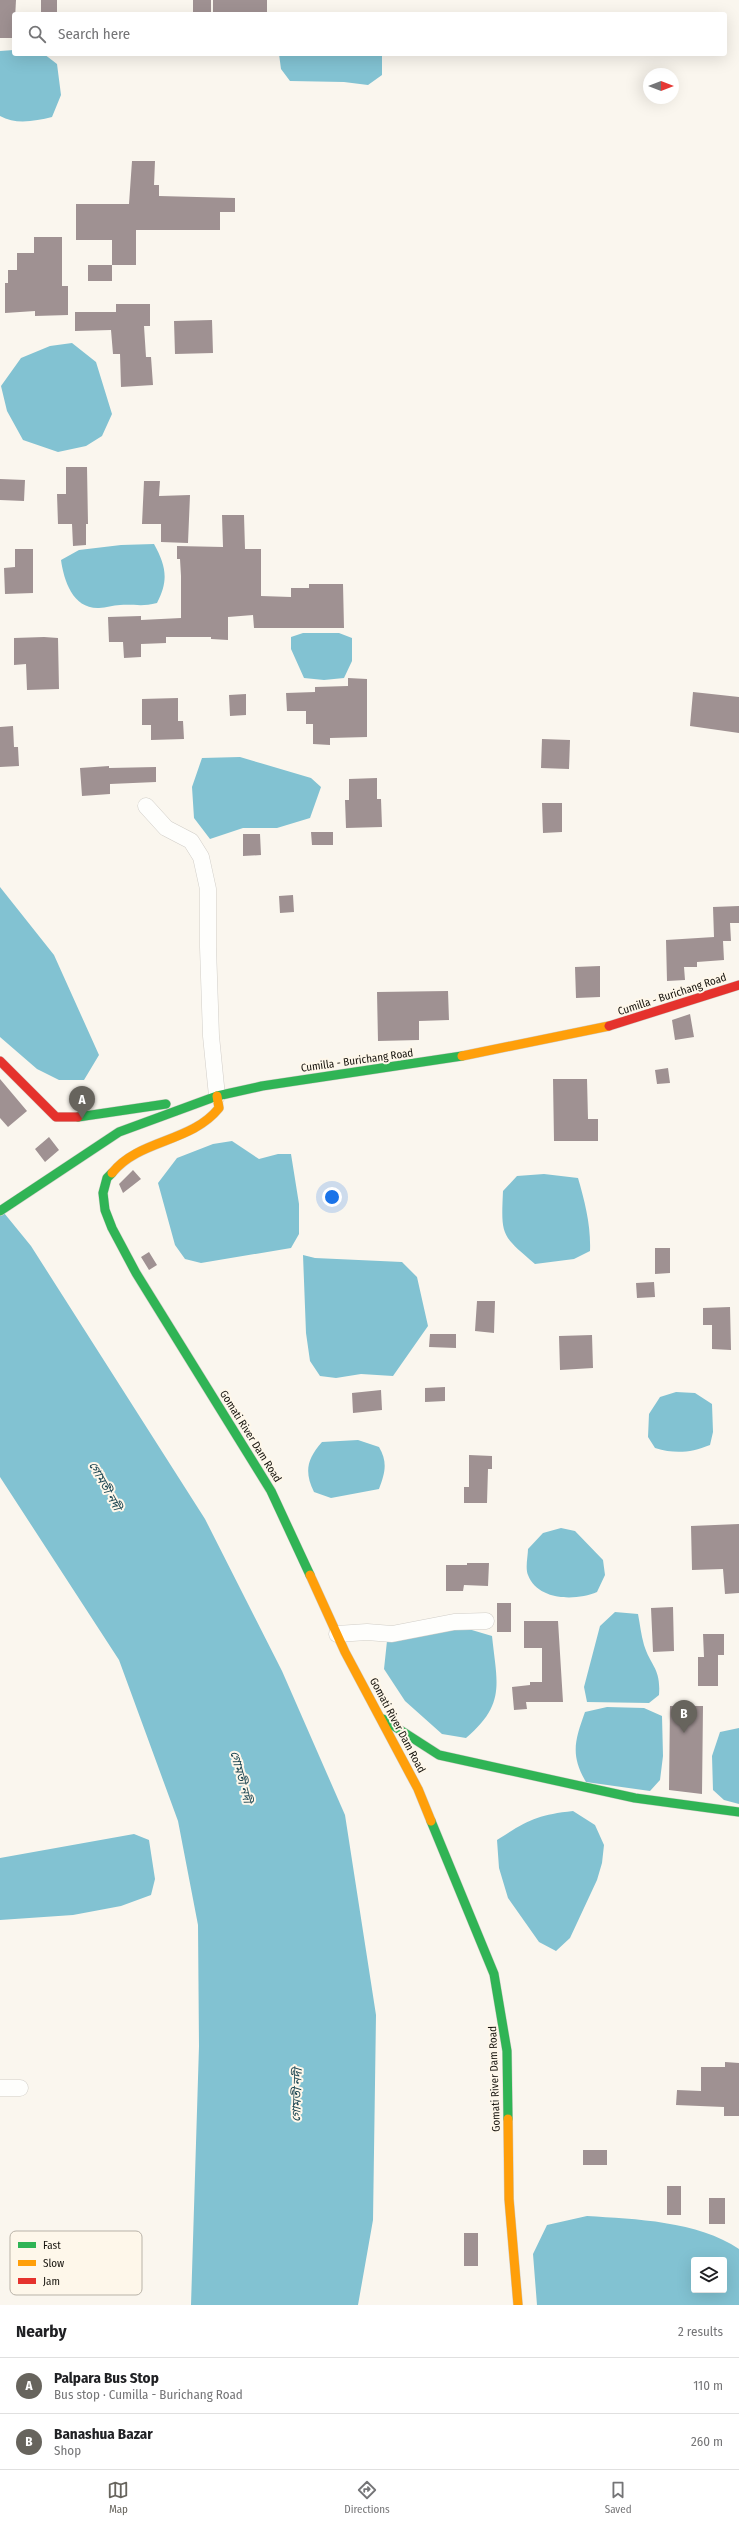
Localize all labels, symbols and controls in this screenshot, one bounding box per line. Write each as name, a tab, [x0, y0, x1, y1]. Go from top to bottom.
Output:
search box	[12, 12, 727, 56]
icon: search	[26, 23, 48, 45]
text: Search here	[58, 25, 130, 43]
north arrow	[643, 68, 679, 104]
street label: Cumilla - Burichang Road	[616, 971, 728, 1018]
street label: Cumilla - Burichang Road	[300, 1046, 414, 1075]
pin: A	[69, 1086, 95, 1119]
your location	[322, 1187, 342, 1207]
street label: Gomati River Dam Road	[217, 1388, 284, 1485]
water label: গোমতী নদী	[86, 1459, 125, 1515]
street label: Gomati River Dam Road	[367, 1675, 428, 1775]
pin: B	[671, 1700, 697, 1733]
water label: গোমতী নদী	[227, 1749, 255, 1807]
street label: Gomati River Dam Road	[486, 2026, 503, 2132]
water label: গোমতী নদী	[289, 2065, 305, 2122]
legend	[10, 2231, 142, 2295]
text: Fast	[43, 2239, 61, 2252]
text: Slow	[43, 2257, 64, 2270]
map controls	[691, 2257, 727, 2293]
button: layers	[691, 2257, 727, 2293]
text: Jam	[43, 2275, 60, 2288]
text: Nearby	[16, 2321, 67, 2342]
text: 2 results	[678, 2324, 723, 2339]
text: Palpara Bus Stop	[54, 2369, 159, 2387]
text: A	[25, 2378, 33, 2393]
text: 110 m	[693, 2378, 723, 2393]
text: Bus stop · Cumilla - Burichang Road	[54, 2387, 243, 2402]
text: Banashua Bazar	[54, 2425, 153, 2443]
text: B	[25, 2434, 33, 2449]
text: 260 m	[691, 2434, 723, 2449]
text: Shop	[54, 2443, 81, 2458]
tab: Map	[107, 2479, 129, 2516]
tab: Directions	[344, 2479, 390, 2516]
tab: Saved	[605, 2479, 632, 2516]

